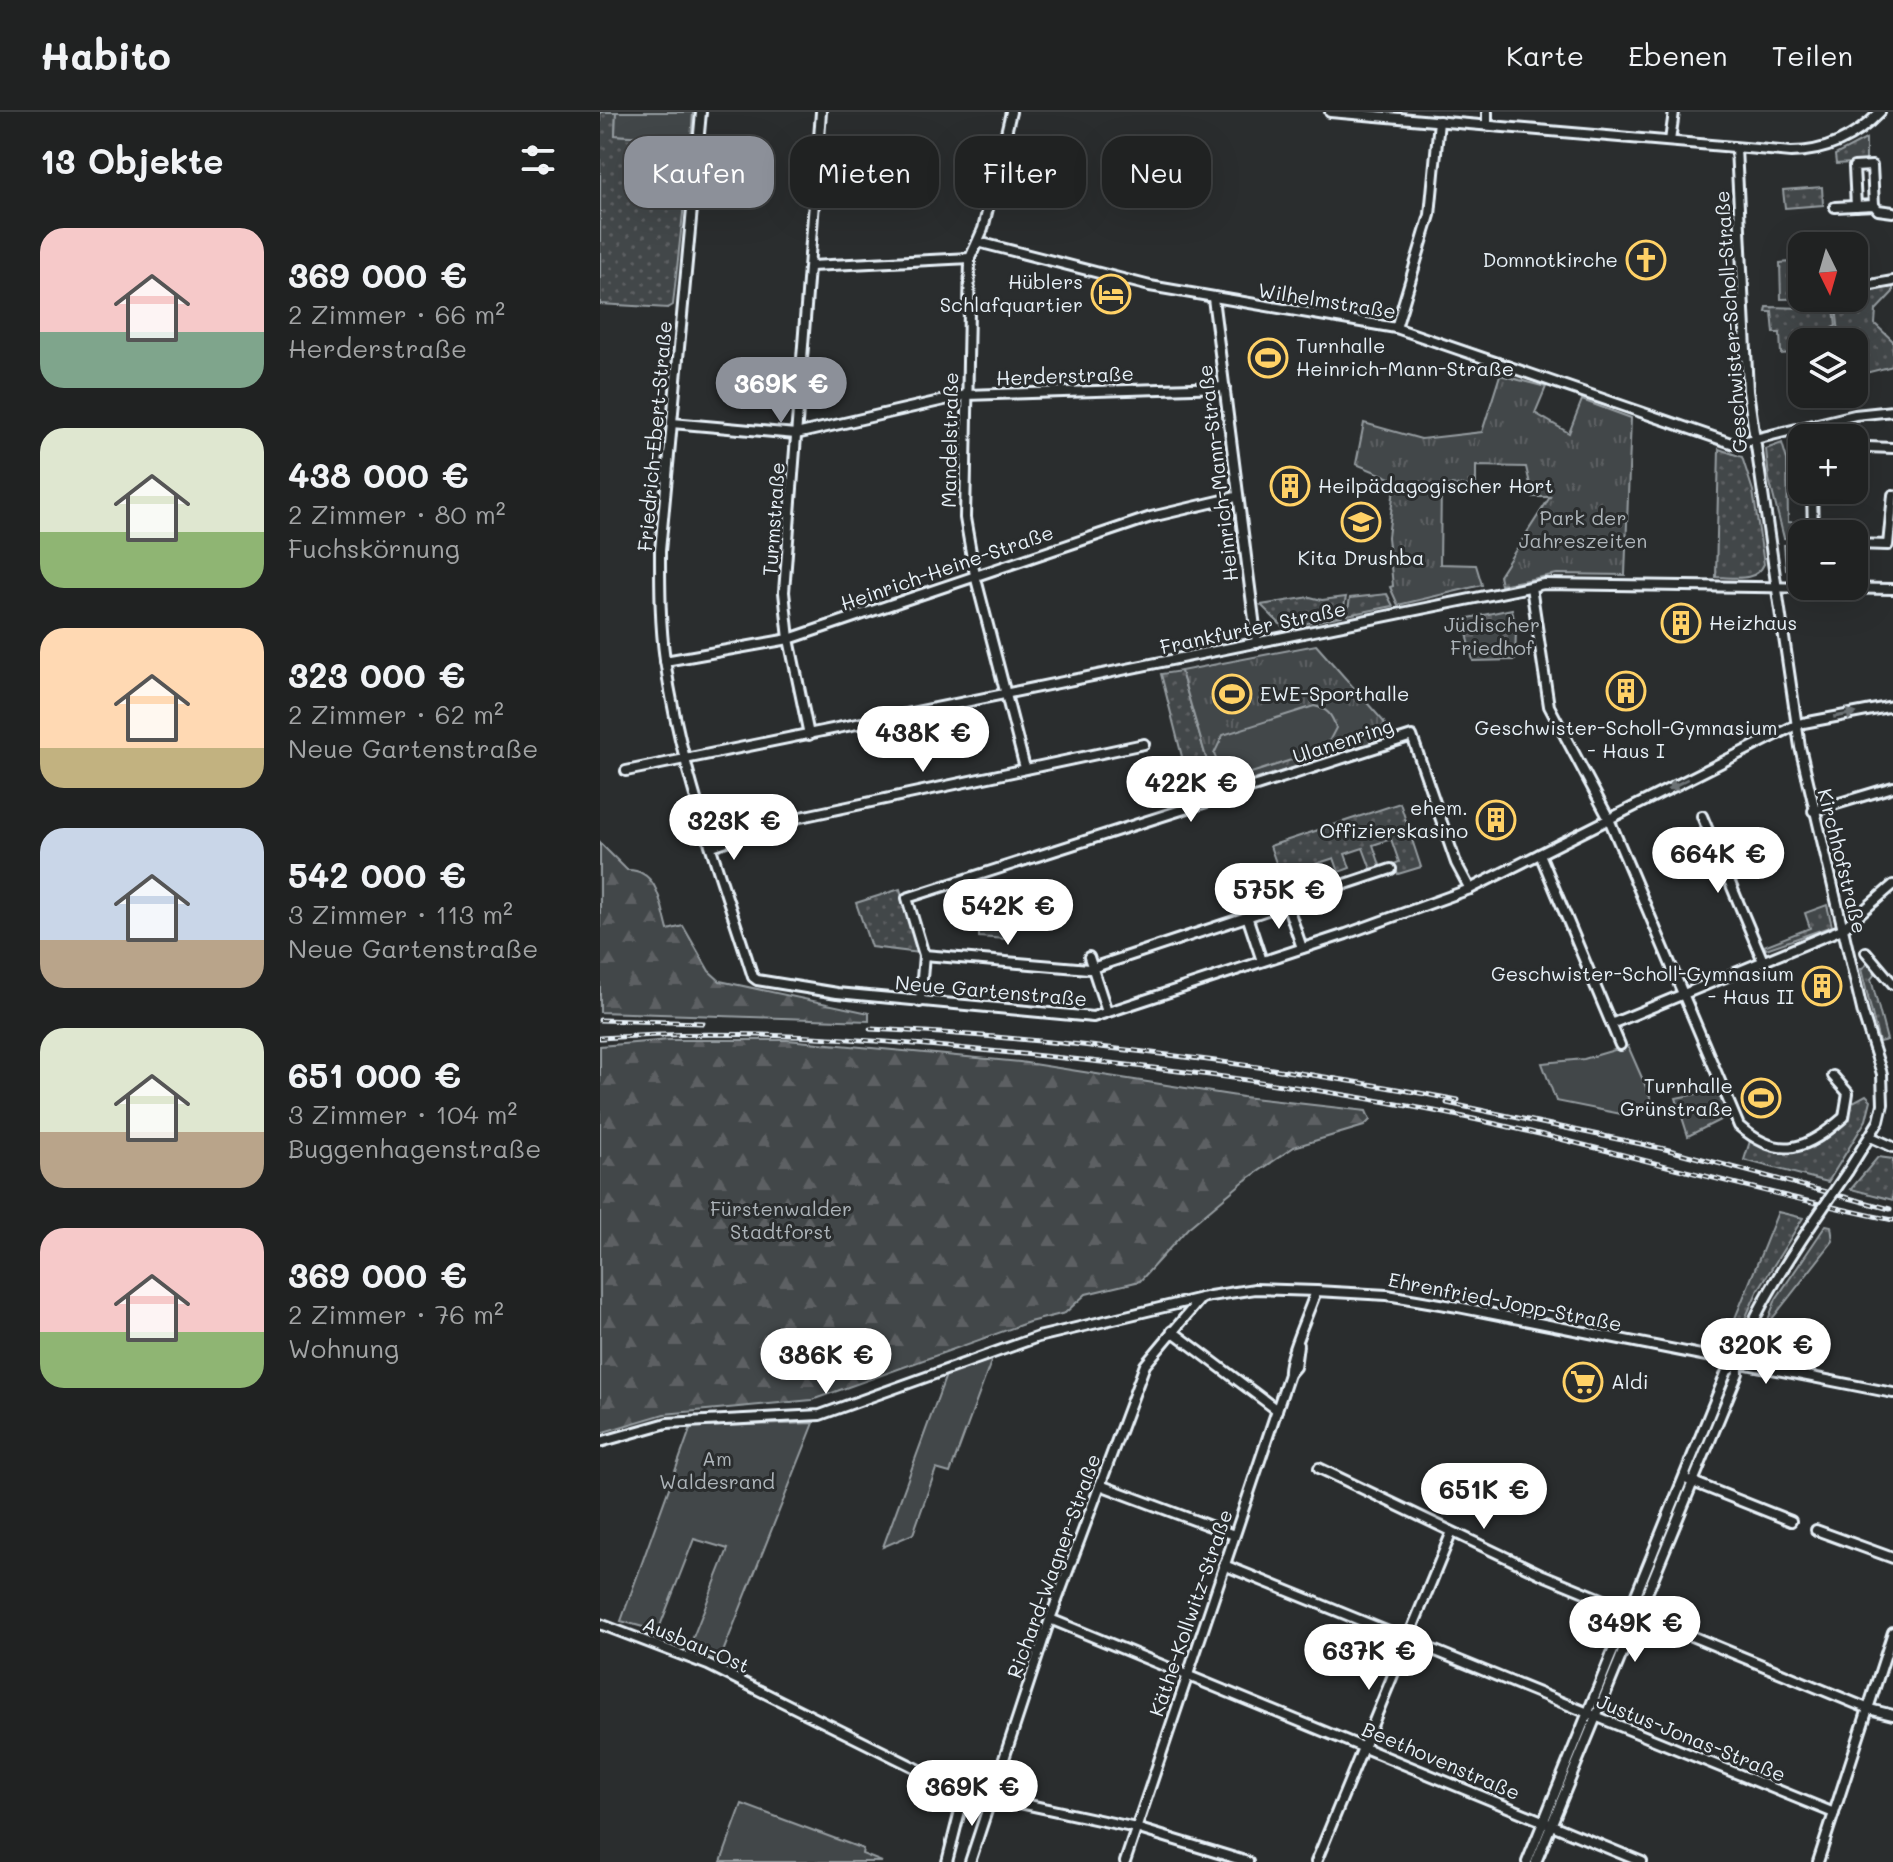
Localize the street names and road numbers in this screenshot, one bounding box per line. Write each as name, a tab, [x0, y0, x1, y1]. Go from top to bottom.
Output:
street label: Geschwister-Scholl-Straße	[1708, 190, 1752, 454]
street label: Wilhelmstraße	[1256, 276, 1398, 324]
street label: Friedrich-Ebert-Straße	[631, 319, 677, 552]
street label: Herderstraße	[996, 360, 1134, 390]
street label: Heinrich-Mann-Straße	[1191, 363, 1243, 583]
street label: Mandelstraße	[935, 372, 963, 508]
street label: Turmstraße	[756, 461, 790, 577]
street label: Heinrich-Heine-Straße	[837, 518, 1057, 616]
street label: Frankfurter Straße	[1157, 595, 1348, 659]
street label: Ulanenring	[1289, 712, 1396, 769]
street label: Kirchhofstraße	[1812, 786, 1874, 936]
street label: Neue Gartenstraße	[894, 969, 1088, 1011]
street label: Ehrenfried-Jopp-Straße	[1386, 1266, 1624, 1336]
street label: Richard-Wagner-Straße	[1000, 1450, 1106, 1681]
street label: Käthe-Kollwitz-Straße	[1142, 1506, 1238, 1720]
street label: Ausbau-Ost	[639, 1610, 754, 1678]
street label: Justus-Jonas-Straße	[1593, 1687, 1790, 1787]
street label: Beethovenstraße	[1358, 1715, 1524, 1805]

